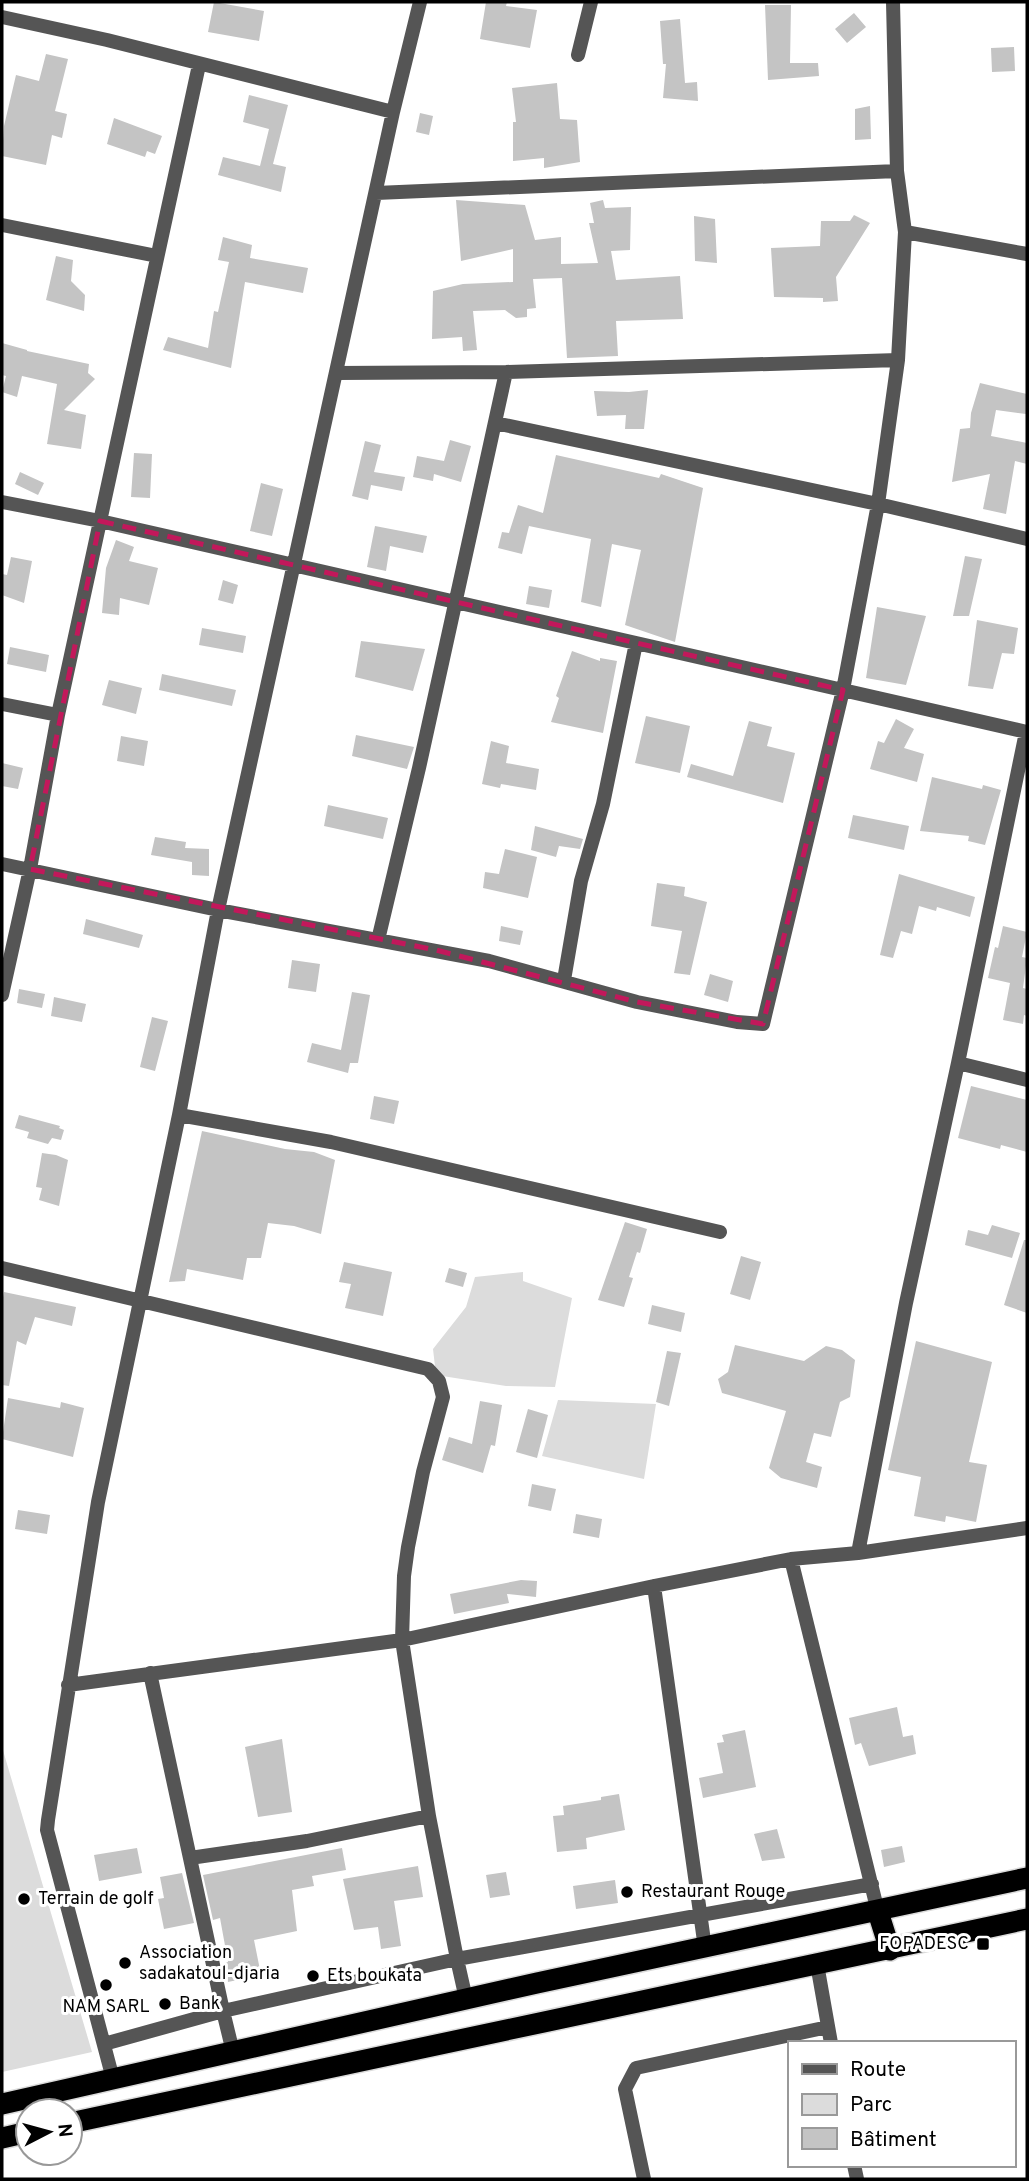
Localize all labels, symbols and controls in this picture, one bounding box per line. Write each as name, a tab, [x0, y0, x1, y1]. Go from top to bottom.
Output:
place label: Restaurant Rouge	[641, 1881, 785, 1904]
marker: Restaurant Rouge	[619, 1884, 635, 1900]
place label: Terrain de golf	[38, 1888, 154, 1911]
marker: Terrain de golf	[16, 1891, 32, 1907]
place label: FOPADESC	[879, 1933, 969, 1956]
marker: FOPADESC	[975, 1936, 991, 1952]
place label: Association sadakatoul-djaria	[139, 1942, 280, 1986]
marker: Association sadakatoul-djaria	[117, 1955, 133, 1971]
place label: Ets boukata	[327, 1965, 422, 1988]
marker: Ets boukata	[305, 1968, 321, 1984]
marker: NAM SARL	[98, 1977, 114, 1993]
place label: Bank	[179, 1993, 220, 2016]
place label: NAM SARL	[62, 1996, 150, 2019]
marker: Bank	[157, 1996, 173, 2012]
legend	[788, 2041, 1015, 2167]
text: Route	[850, 2057, 906, 2084]
text: Parc	[850, 2092, 892, 2119]
north arrow	[14, 2097, 84, 2167]
text: N	[51, 2122, 77, 2138]
text: Bâtiment	[850, 2127, 937, 2154]

